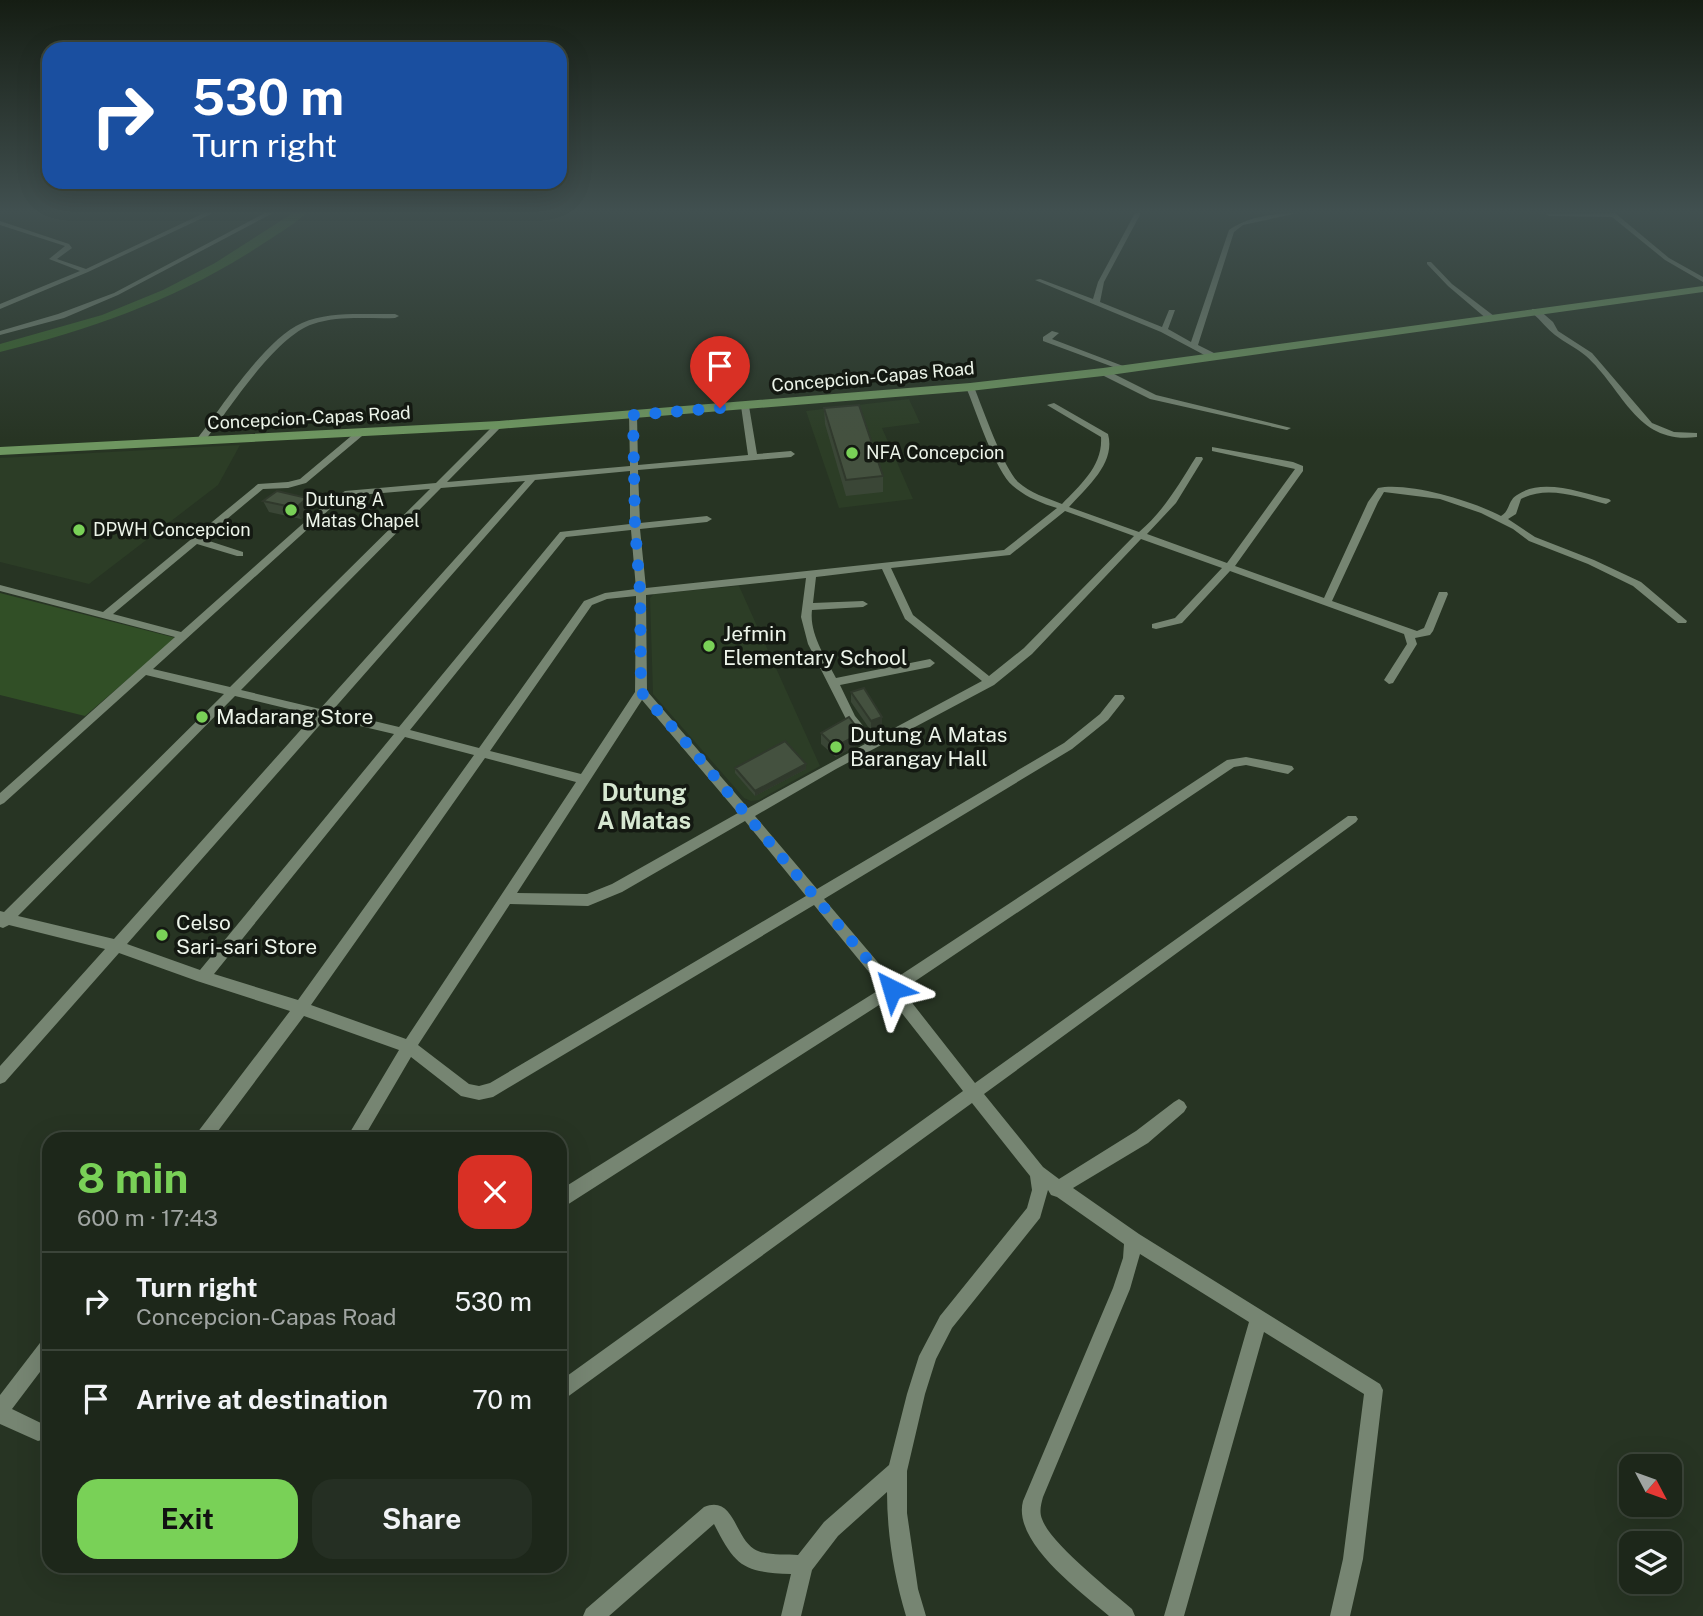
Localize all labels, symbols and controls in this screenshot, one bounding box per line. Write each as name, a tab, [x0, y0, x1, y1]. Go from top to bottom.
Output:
text: 530 m	[192, 68, 344, 126]
icon: right	[77, 70, 168, 161]
text: Turn right	[192, 127, 337, 164]
pin	[690, 336, 750, 408]
icon: arrive	[701, 347, 739, 385]
street label: Concepcion-Capas Road	[771, 357, 975, 396]
street label: Concepcion-Capas Road	[207, 402, 411, 433]
place label: NFA Concepcion	[866, 442, 1005, 463]
marker: NFA Concepcion	[844, 445, 860, 461]
place label: Dutung A Matas Chapel	[305, 489, 420, 531]
marker: Dutung A Matas Chapel	[283, 502, 299, 518]
place label: DPWH Concepcion	[93, 519, 251, 540]
marker: DPWH Concepcion	[71, 522, 87, 538]
place label: Jefmin Elementary School	[723, 621, 907, 670]
marker: Jefmin Elementary School	[701, 638, 717, 654]
place label: Madarang Store	[216, 704, 373, 729]
marker: Madarang Store	[194, 709, 210, 725]
place label: Dutung A Matas Barangay Hall	[850, 722, 1007, 771]
marker: Dutung A Matas Barangay Hall	[828, 739, 844, 755]
district label: Dutung A Matas	[597, 778, 691, 834]
place label: Celso Sari-sari Store	[176, 910, 317, 959]
marker: Celso Sari-sari Store	[154, 927, 170, 943]
position arrow	[855, 952, 929, 1026]
text: 8 min	[77, 1153, 189, 1202]
button: close	[458, 1155, 532, 1229]
text: 600 m · 17:43	[77, 1204, 218, 1231]
text: Turn right	[136, 1272, 258, 1303]
icon: right	[77, 1282, 115, 1320]
text: 530 m	[454, 1286, 532, 1317]
text: Concepcion-Capas Road	[136, 1303, 396, 1330]
icon: arrive	[77, 1380, 115, 1418]
text: Arrive at destination	[136, 1384, 388, 1415]
text: 70 m	[472, 1384, 532, 1415]
north arrow	[1619, 1454, 1682, 1517]
map controls	[1619, 1454, 1682, 1594]
button: Exit	[77, 1479, 298, 1559]
button: Share	[312, 1479, 532, 1559]
button: layers	[1619, 1531, 1682, 1594]

